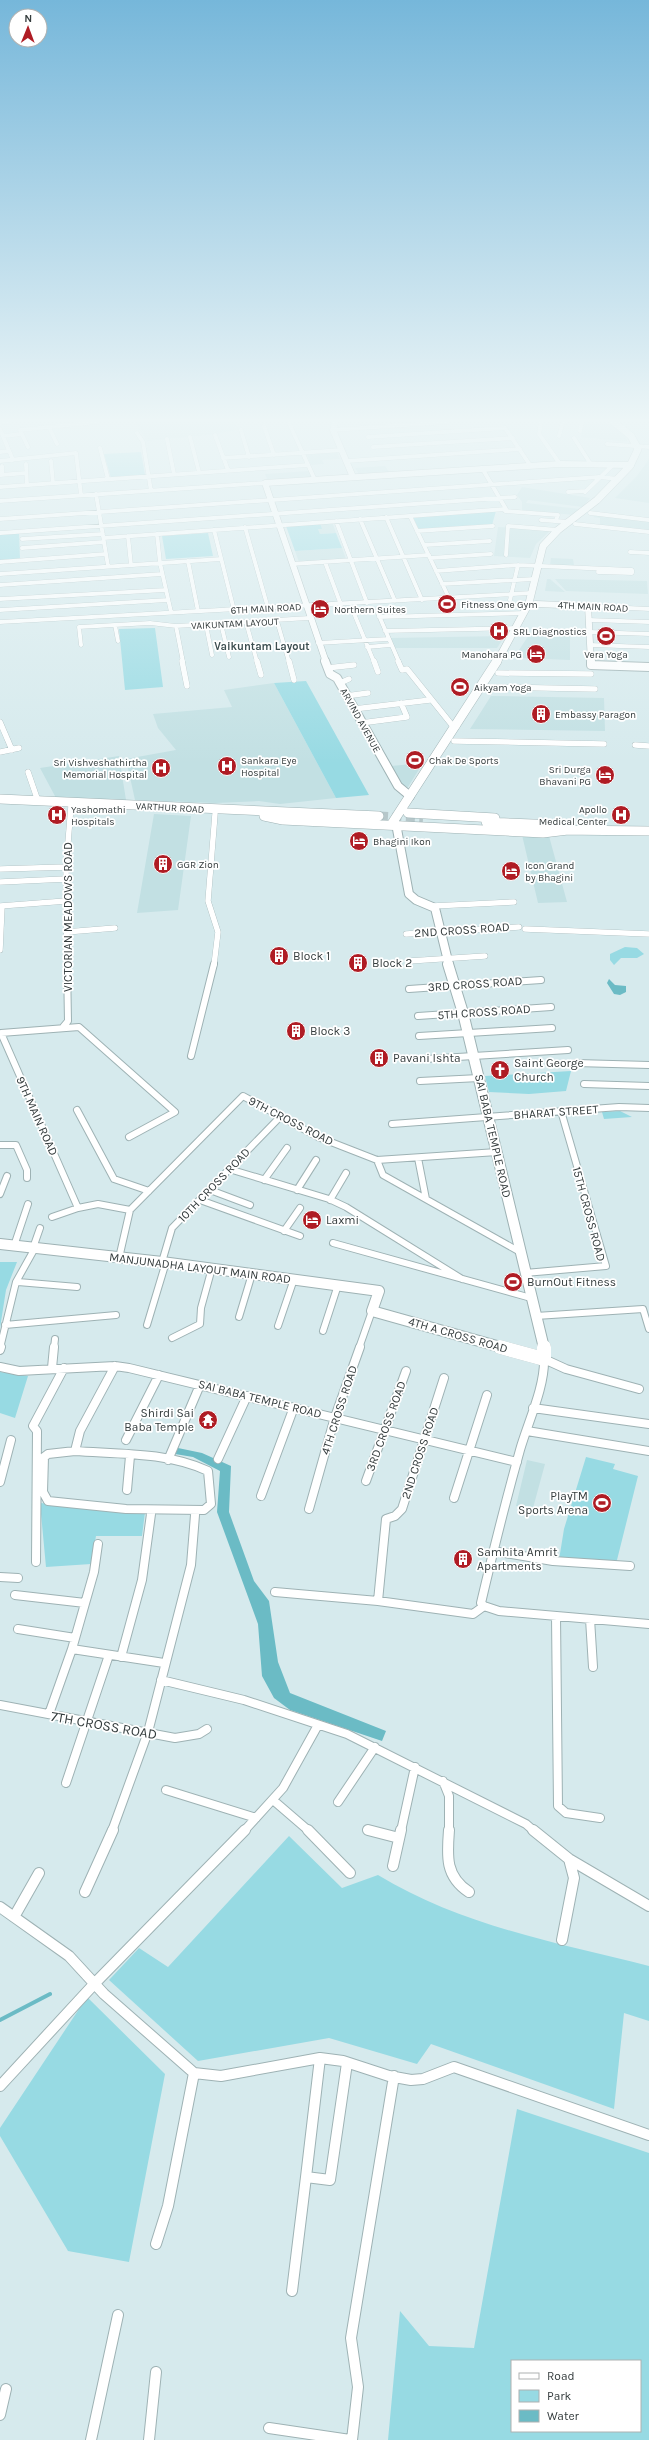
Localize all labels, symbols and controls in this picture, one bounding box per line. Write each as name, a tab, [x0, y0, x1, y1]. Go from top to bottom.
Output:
north arrow	[8, 8, 48, 48]
text: N	[24, 12, 32, 25]
sports icon: Fitness One Gym	[436, 593, 458, 615]
hotel icon: Northern Suites	[309, 598, 331, 620]
place label: Fitness One Gym	[461, 599, 538, 611]
street label: 4TH MAIN ROAD	[557, 599, 629, 615]
street label: 6TH MAIN ROAD	[230, 601, 302, 617]
place label: Northern Suites	[334, 604, 406, 616]
street label: VAIKUNTAM LAYOUT	[191, 616, 279, 632]
hospital icon: SRL Diagnostics	[488, 620, 510, 642]
sports icon: Vera Yoga	[595, 625, 617, 647]
place label: SRL Diagnostics	[513, 626, 587, 638]
district label: Vaikuntam Layout	[214, 640, 310, 653]
hotel icon: Manohara PG	[525, 643, 547, 665]
place label: Manohara PG	[462, 649, 522, 661]
place label: Vera Yoga	[584, 649, 628, 661]
sports icon: Aikyam Yoga	[449, 676, 471, 698]
place label: Aikyam Yoga	[474, 682, 532, 694]
street label: ARVIND AVENUE	[337, 686, 383, 755]
building icon: Embassy Paragon	[530, 703, 552, 725]
place label: Embassy Paragon	[555, 709, 636, 721]
sports icon: Chak De Sports	[404, 749, 426, 771]
hospital icon: Sankara Eye Hospital	[216, 755, 238, 777]
place label: Sankara Eye Hospital	[241, 755, 297, 779]
place label: Chak De Sports	[429, 755, 499, 767]
place label: Sri Vishveshathirtha Memorial Hospital	[53, 757, 147, 781]
hospital icon: Sri Vishveshathirtha Memorial Hospital	[150, 757, 172, 779]
place label: Sri Durga Bhavani PG	[539, 764, 591, 788]
hotel icon: Sri Durga Bhavani PG	[594, 764, 616, 786]
street label: VARTHUR ROAD	[135, 800, 205, 816]
hospital icon: Yashomathi Hospitals	[46, 804, 68, 826]
place label: Yashomathi Hospitals	[71, 804, 126, 828]
place label: Apollo Medical Center	[539, 804, 607, 828]
hospital icon: Apollo Medical Center	[610, 804, 632, 826]
hotel icon: Bhagini Ikon	[348, 830, 370, 852]
place label: Bhagini Ikon	[373, 836, 431, 848]
street label: VICTORIAN MEADOWS ROAD	[61, 842, 75, 992]
building icon: GGR Zion	[152, 853, 174, 875]
place label: GGR Zion	[177, 859, 219, 871]
hotel icon: Icon Grand by Bhagini	[500, 860, 522, 882]
place label: Icon Grand by Bhagini	[525, 860, 574, 884]
street label: 2ND CROSS ROAD	[414, 920, 510, 940]
building icon: Block 1	[268, 945, 290, 967]
place label: Block 1	[293, 949, 330, 963]
building icon: Block 2	[347, 952, 369, 974]
place label: Block 2	[372, 956, 412, 970]
street label: 3RD CROSS ROAD	[427, 974, 523, 994]
street label: 5TH CROSS ROAD	[437, 1002, 531, 1022]
building icon: Block 3	[285, 1020, 307, 1042]
place label: Block 3	[310, 1024, 350, 1038]
building icon: Pavani Ishta	[368, 1047, 390, 1069]
place label: Pavani Ishta	[393, 1051, 461, 1065]
place label: Saint George Church	[514, 1056, 584, 1084]
church icon: Saint George Church	[489, 1059, 511, 1081]
street label: SAI BABA TEMPLE ROAD	[472, 1073, 514, 1199]
street label: 9TH MAIN ROAD	[13, 1074, 61, 1158]
street label: 9TH CROSS ROAD	[246, 1094, 336, 1149]
street label: BHARAT STREET	[513, 1102, 599, 1122]
street label: 10TH CROSS ROAD	[175, 1145, 253, 1225]
street label: 15TH CROSS ROAD	[570, 1165, 608, 1263]
hotel icon: Laxmi	[301, 1209, 323, 1231]
place label: Laxmi	[326, 1213, 359, 1227]
street label: MANJUNADHA LAYOUT MAIN ROAD	[108, 1250, 292, 1286]
sports icon: BurnOut Fitness	[502, 1271, 524, 1293]
place label: BurnOut Fitness	[527, 1275, 616, 1289]
street label: 4TH A CROSS ROAD	[407, 1314, 510, 1356]
street label: 4TH CROSS ROAD	[318, 1363, 360, 1457]
street label: SAI BABA TEMPLE ROAD	[197, 1377, 323, 1421]
street label: 3RD CROSS ROAD	[363, 1379, 409, 1473]
street label: 2ND CROSS ROAD	[399, 1405, 441, 1501]
place label: Shirdi Sai Baba Temple	[124, 1406, 194, 1434]
temple icon: Shirdi Sai Baba Temple	[197, 1409, 219, 1431]
place label: PlayTM Sports Arena	[518, 1489, 588, 1517]
sports icon: PlayTM Sports Arena	[591, 1492, 613, 1514]
place label: Samhita Amrit Apartments	[477, 1545, 558, 1573]
building icon: Samhita Amrit Apartments	[452, 1548, 474, 1570]
street label: 7TH CROSS ROAD	[49, 1708, 158, 1743]
legend	[511, 2360, 641, 2432]
text: Road	[547, 2369, 575, 2383]
text: Park	[547, 2389, 572, 2403]
text: Water	[547, 2409, 580, 2423]

